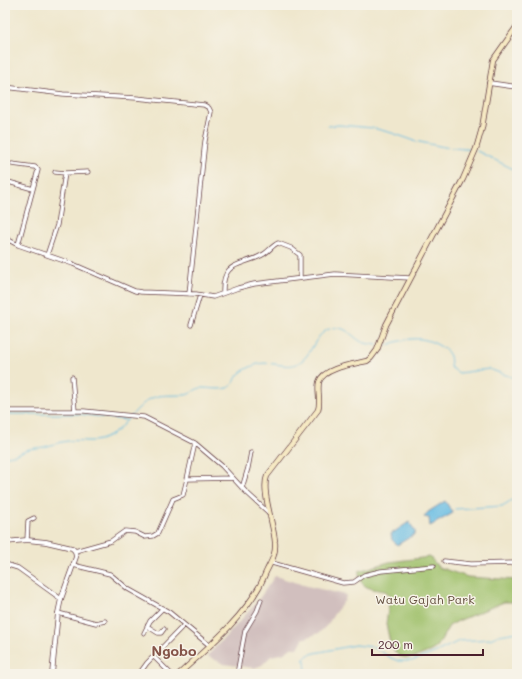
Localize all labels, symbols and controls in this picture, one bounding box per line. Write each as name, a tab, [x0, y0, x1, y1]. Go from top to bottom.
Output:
park label: Watu Gajah Park	[375, 591, 475, 607]
scale bar	[372, 631, 483, 657]
text: 200 m	[378, 636, 413, 652]
district label: Ngobo	[152, 641, 197, 660]

